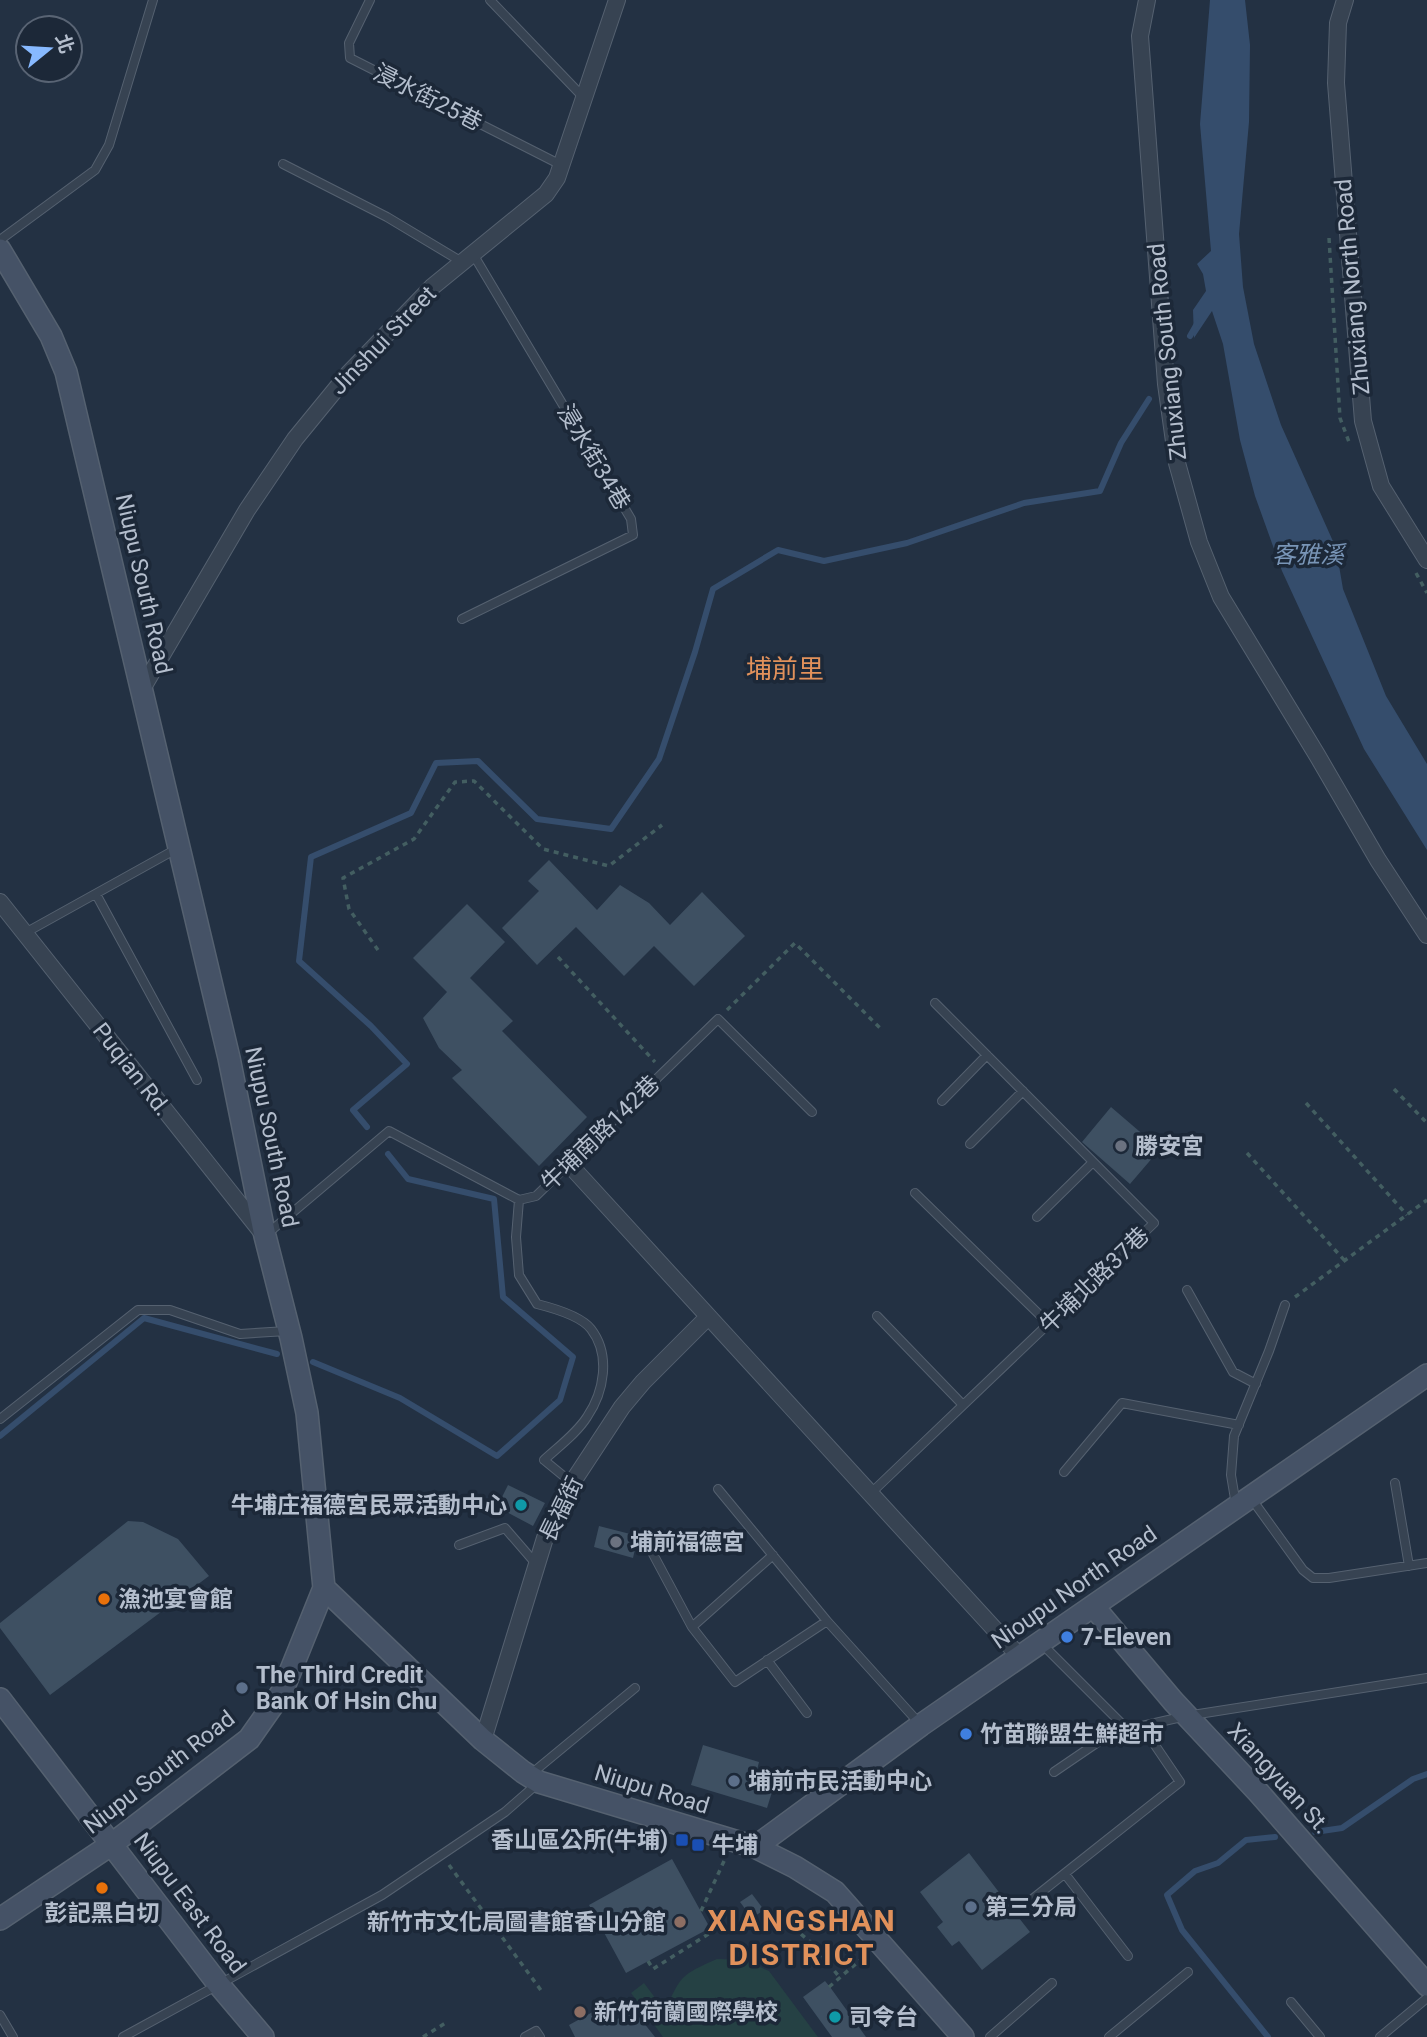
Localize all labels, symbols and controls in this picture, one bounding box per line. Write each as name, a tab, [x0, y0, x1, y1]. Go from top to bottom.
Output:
north arrow	[14, 14, 84, 84]
text: 北	[51, 31, 79, 56]
street label: 浸水街25巷	[369, 59, 486, 136]
street label: Zhuxiang North Road	[1330, 178, 1375, 396]
street label: Zhuxiang South Road	[1143, 242, 1192, 462]
street label: Jinshui Street	[325, 281, 442, 400]
street label: 浸水街34巷	[552, 400, 635, 515]
street label: Niupu South Road	[110, 491, 177, 677]
water label: 客雅溪	[1272, 541, 1347, 569]
district label: 埔前里	[746, 654, 824, 684]
street label: Puqian Rd.	[87, 1018, 176, 1121]
street label: Niupu South Road	[239, 1044, 304, 1230]
street label: 牛埔南路142巷	[536, 1070, 665, 1196]
place label: 勝安宮	[1135, 1133, 1204, 1160]
marker: 勝安宮	[1113, 1138, 1129, 1154]
street label: 牛埔北路37巷	[1034, 1222, 1154, 1339]
street label: 長福街	[534, 1472, 589, 1546]
place label: 牛埔庄福德宮民眾活動中心	[231, 1492, 507, 1519]
marker: 牛埔庄福德宮民眾活動中心	[513, 1497, 529, 1513]
street label: Nioupu North Road	[986, 1520, 1162, 1655]
place label: 埔前福德宮	[630, 1529, 745, 1556]
marker: 埔前福德宮	[608, 1534, 624, 1550]
place label: 漁池宴會館	[118, 1586, 233, 1613]
marker: 漁池宴會館	[96, 1591, 112, 1607]
place label: 7-Eleven	[1081, 1624, 1171, 1651]
marker: 7-Eleven	[1059, 1629, 1075, 1645]
place label: The Third Credit Bank Of Hsin Chu	[256, 1662, 437, 1715]
marker: The Third Credit Bank Of Hsin Chu	[234, 1680, 250, 1696]
street label: Niupu South Road	[78, 1705, 240, 1840]
street label: Xiangyuan St.	[1222, 1717, 1335, 1839]
place label: 竹苗聯盟生鮮超市	[980, 1721, 1164, 1748]
marker: 竹苗聯盟生鮮超市	[958, 1726, 974, 1742]
street label: Niupu Road	[591, 1759, 713, 1820]
place label: 埔前市民活動中心	[748, 1768, 932, 1795]
marker: 埔前市民活動中心	[726, 1773, 742, 1789]
place label: 香山區公所(牛埔)	[491, 1827, 668, 1854]
street label: Niupu East Road	[128, 1828, 251, 1979]
marker: 香山區公所(牛埔)	[674, 1832, 690, 1848]
place label: 牛埔	[712, 1832, 758, 1859]
marker: 牛埔	[690, 1837, 706, 1853]
marker: 彭記黑白切	[94, 1880, 110, 1896]
place label: 第三分局	[985, 1894, 1077, 1921]
marker: 第三分局	[963, 1899, 979, 1915]
place label: 彭記黑白切	[45, 1900, 160, 1927]
district label: XIANGSHAN DISTRICT	[707, 1903, 897, 1972]
place label: 新竹市文化局圖書館香山分館	[367, 1909, 666, 1936]
marker: 新竹市文化局圖書館香山分館	[672, 1914, 688, 1930]
place label: 新竹荷蘭國際學校	[594, 1999, 778, 2026]
marker: 新竹荷蘭國際學校	[572, 2004, 588, 2020]
place label: 司令台	[849, 2004, 918, 2031]
marker: 司令台	[827, 2009, 843, 2025]

